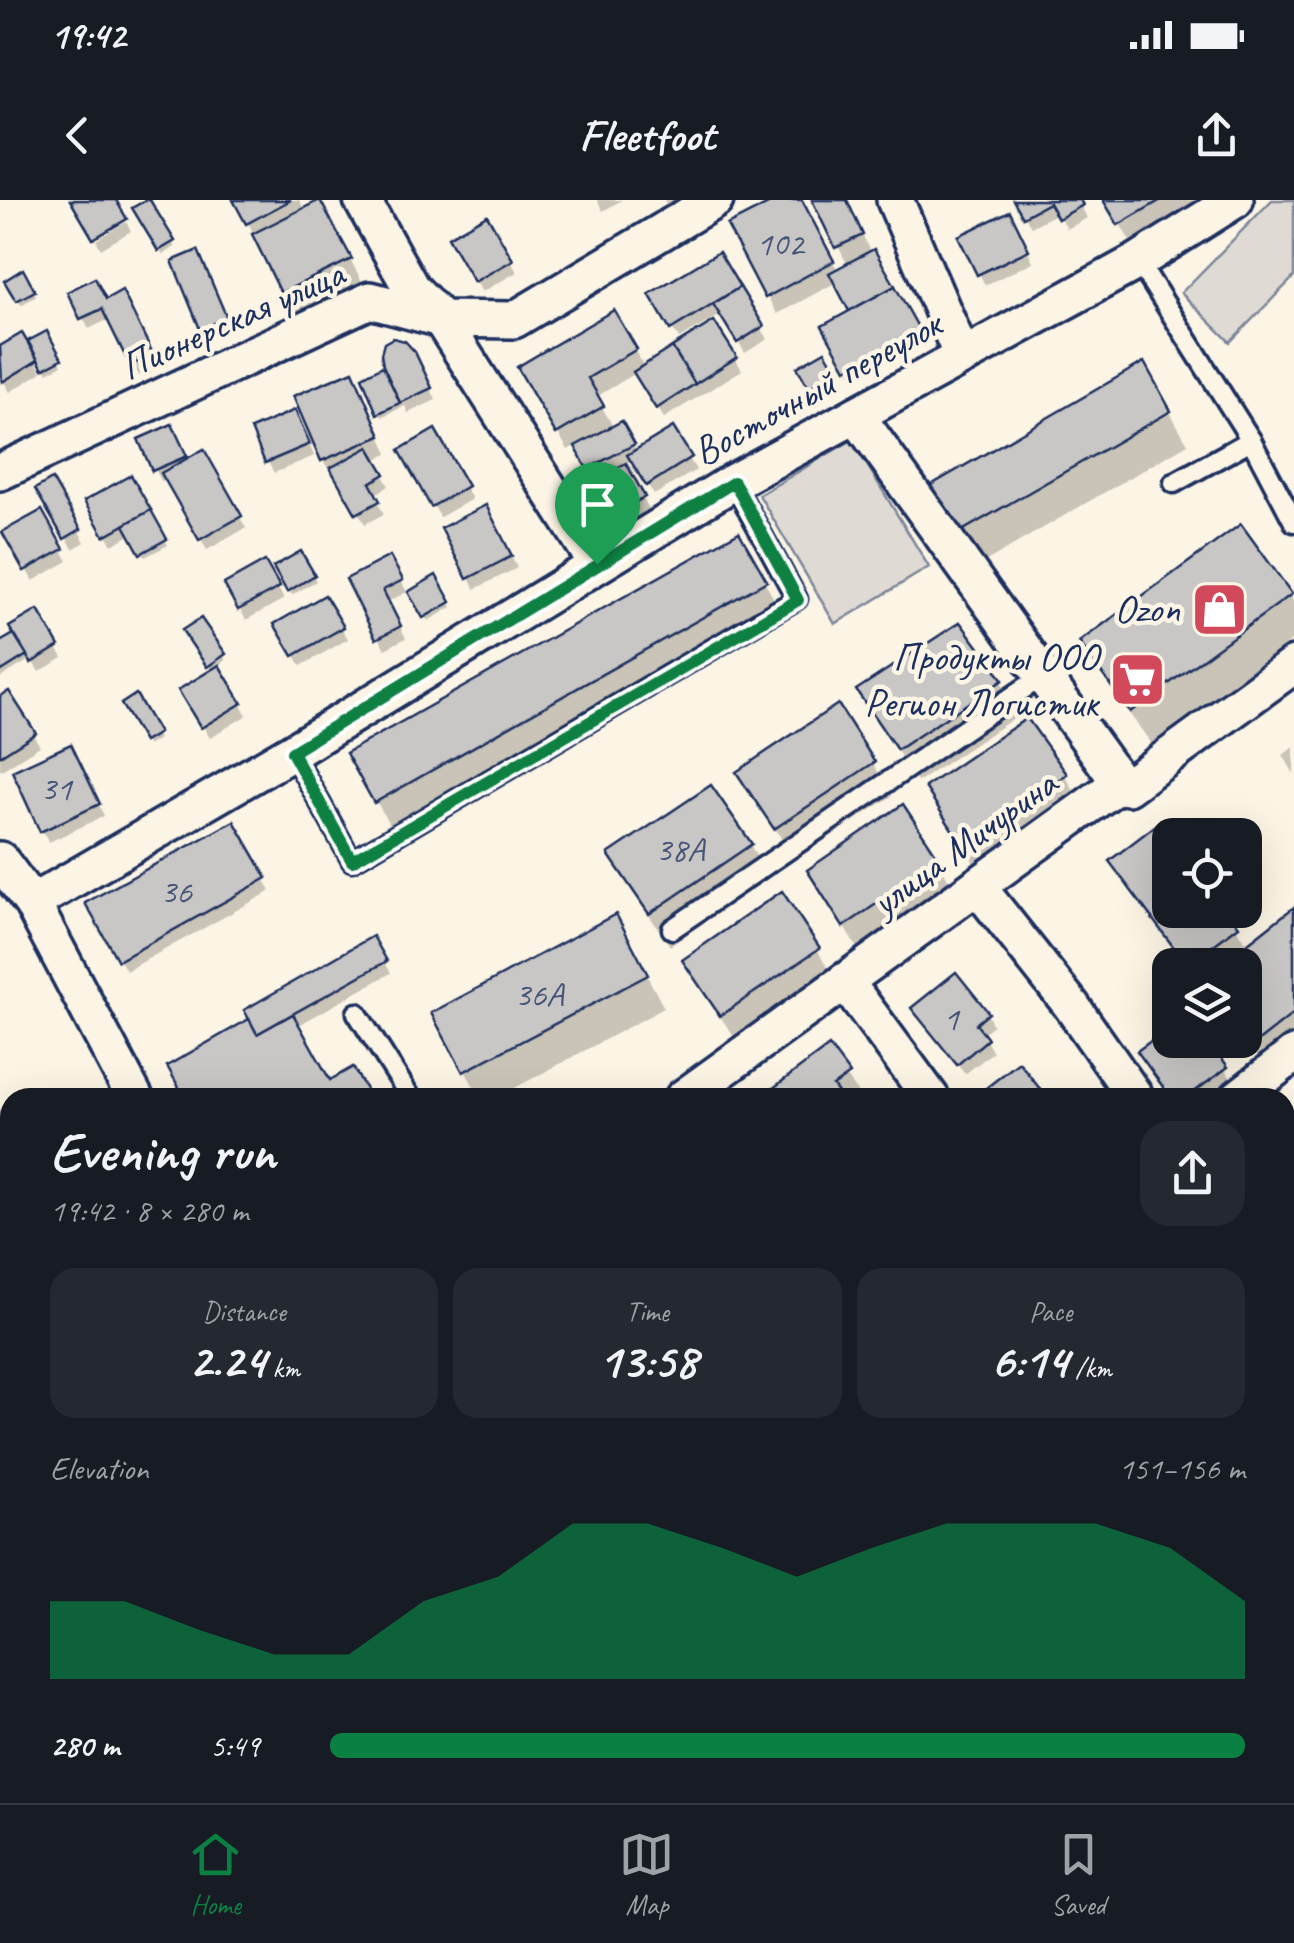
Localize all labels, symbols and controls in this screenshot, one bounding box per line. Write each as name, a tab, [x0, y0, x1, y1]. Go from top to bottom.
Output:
text: 19:42	[50, 12, 125, 59]
text: Fleetfoot	[579, 107, 715, 164]
icon: back	[50, 108, 105, 163]
icon: share	[1189, 108, 1244, 163]
house number: 102	[756, 221, 807, 266]
street label: Пионерская улица	[112, 247, 354, 392]
street label: Восточный переулок	[684, 298, 953, 477]
pin	[555, 462, 640, 565]
icon: arrive	[570, 477, 625, 532]
shop icon: Ozon	[1189, 579, 1249, 639]
place label: Ozon	[1114, 584, 1181, 634]
place label: Продукты ООО Регион Логистик	[864, 632, 1102, 728]
supermarket icon: Продукты ООО Регион Логистик	[1107, 650, 1167, 710]
street label: улица Мичурина	[860, 757, 1069, 928]
house number: 31	[40, 766, 74, 811]
map controls	[1152, 818, 1262, 1058]
button: locate	[1152, 818, 1262, 928]
house number: 38А	[655, 827, 706, 872]
house number: 36	[160, 869, 193, 914]
button: layers	[1152, 948, 1262, 1058]
house number: 36А	[514, 972, 565, 1017]
house number: 1	[943, 996, 961, 1041]
text: Evening run	[50, 1117, 275, 1187]
button: share	[1140, 1121, 1245, 1226]
text: 19:42 · 8 × 280 m	[50, 1190, 248, 1231]
text: Distance	[202, 1294, 286, 1329]
text: Time	[626, 1294, 669, 1329]
text: Pace	[1029, 1294, 1072, 1329]
text: 2.24	[188, 1329, 266, 1392]
text: 13:58	[598, 1329, 697, 1392]
text: 6:14	[990, 1329, 1068, 1392]
text: km	[266, 1350, 300, 1385]
text: /km	[1068, 1350, 1112, 1385]
text: Elevation	[50, 1448, 148, 1489]
text: 151–156 m	[1119, 1448, 1245, 1489]
text: 280 m	[50, 1725, 119, 1766]
text: 5:49	[210, 1725, 260, 1766]
tab: Home	[188, 1827, 243, 1922]
tab: Map	[619, 1827, 674, 1922]
tab: Saved	[1051, 1827, 1106, 1922]

